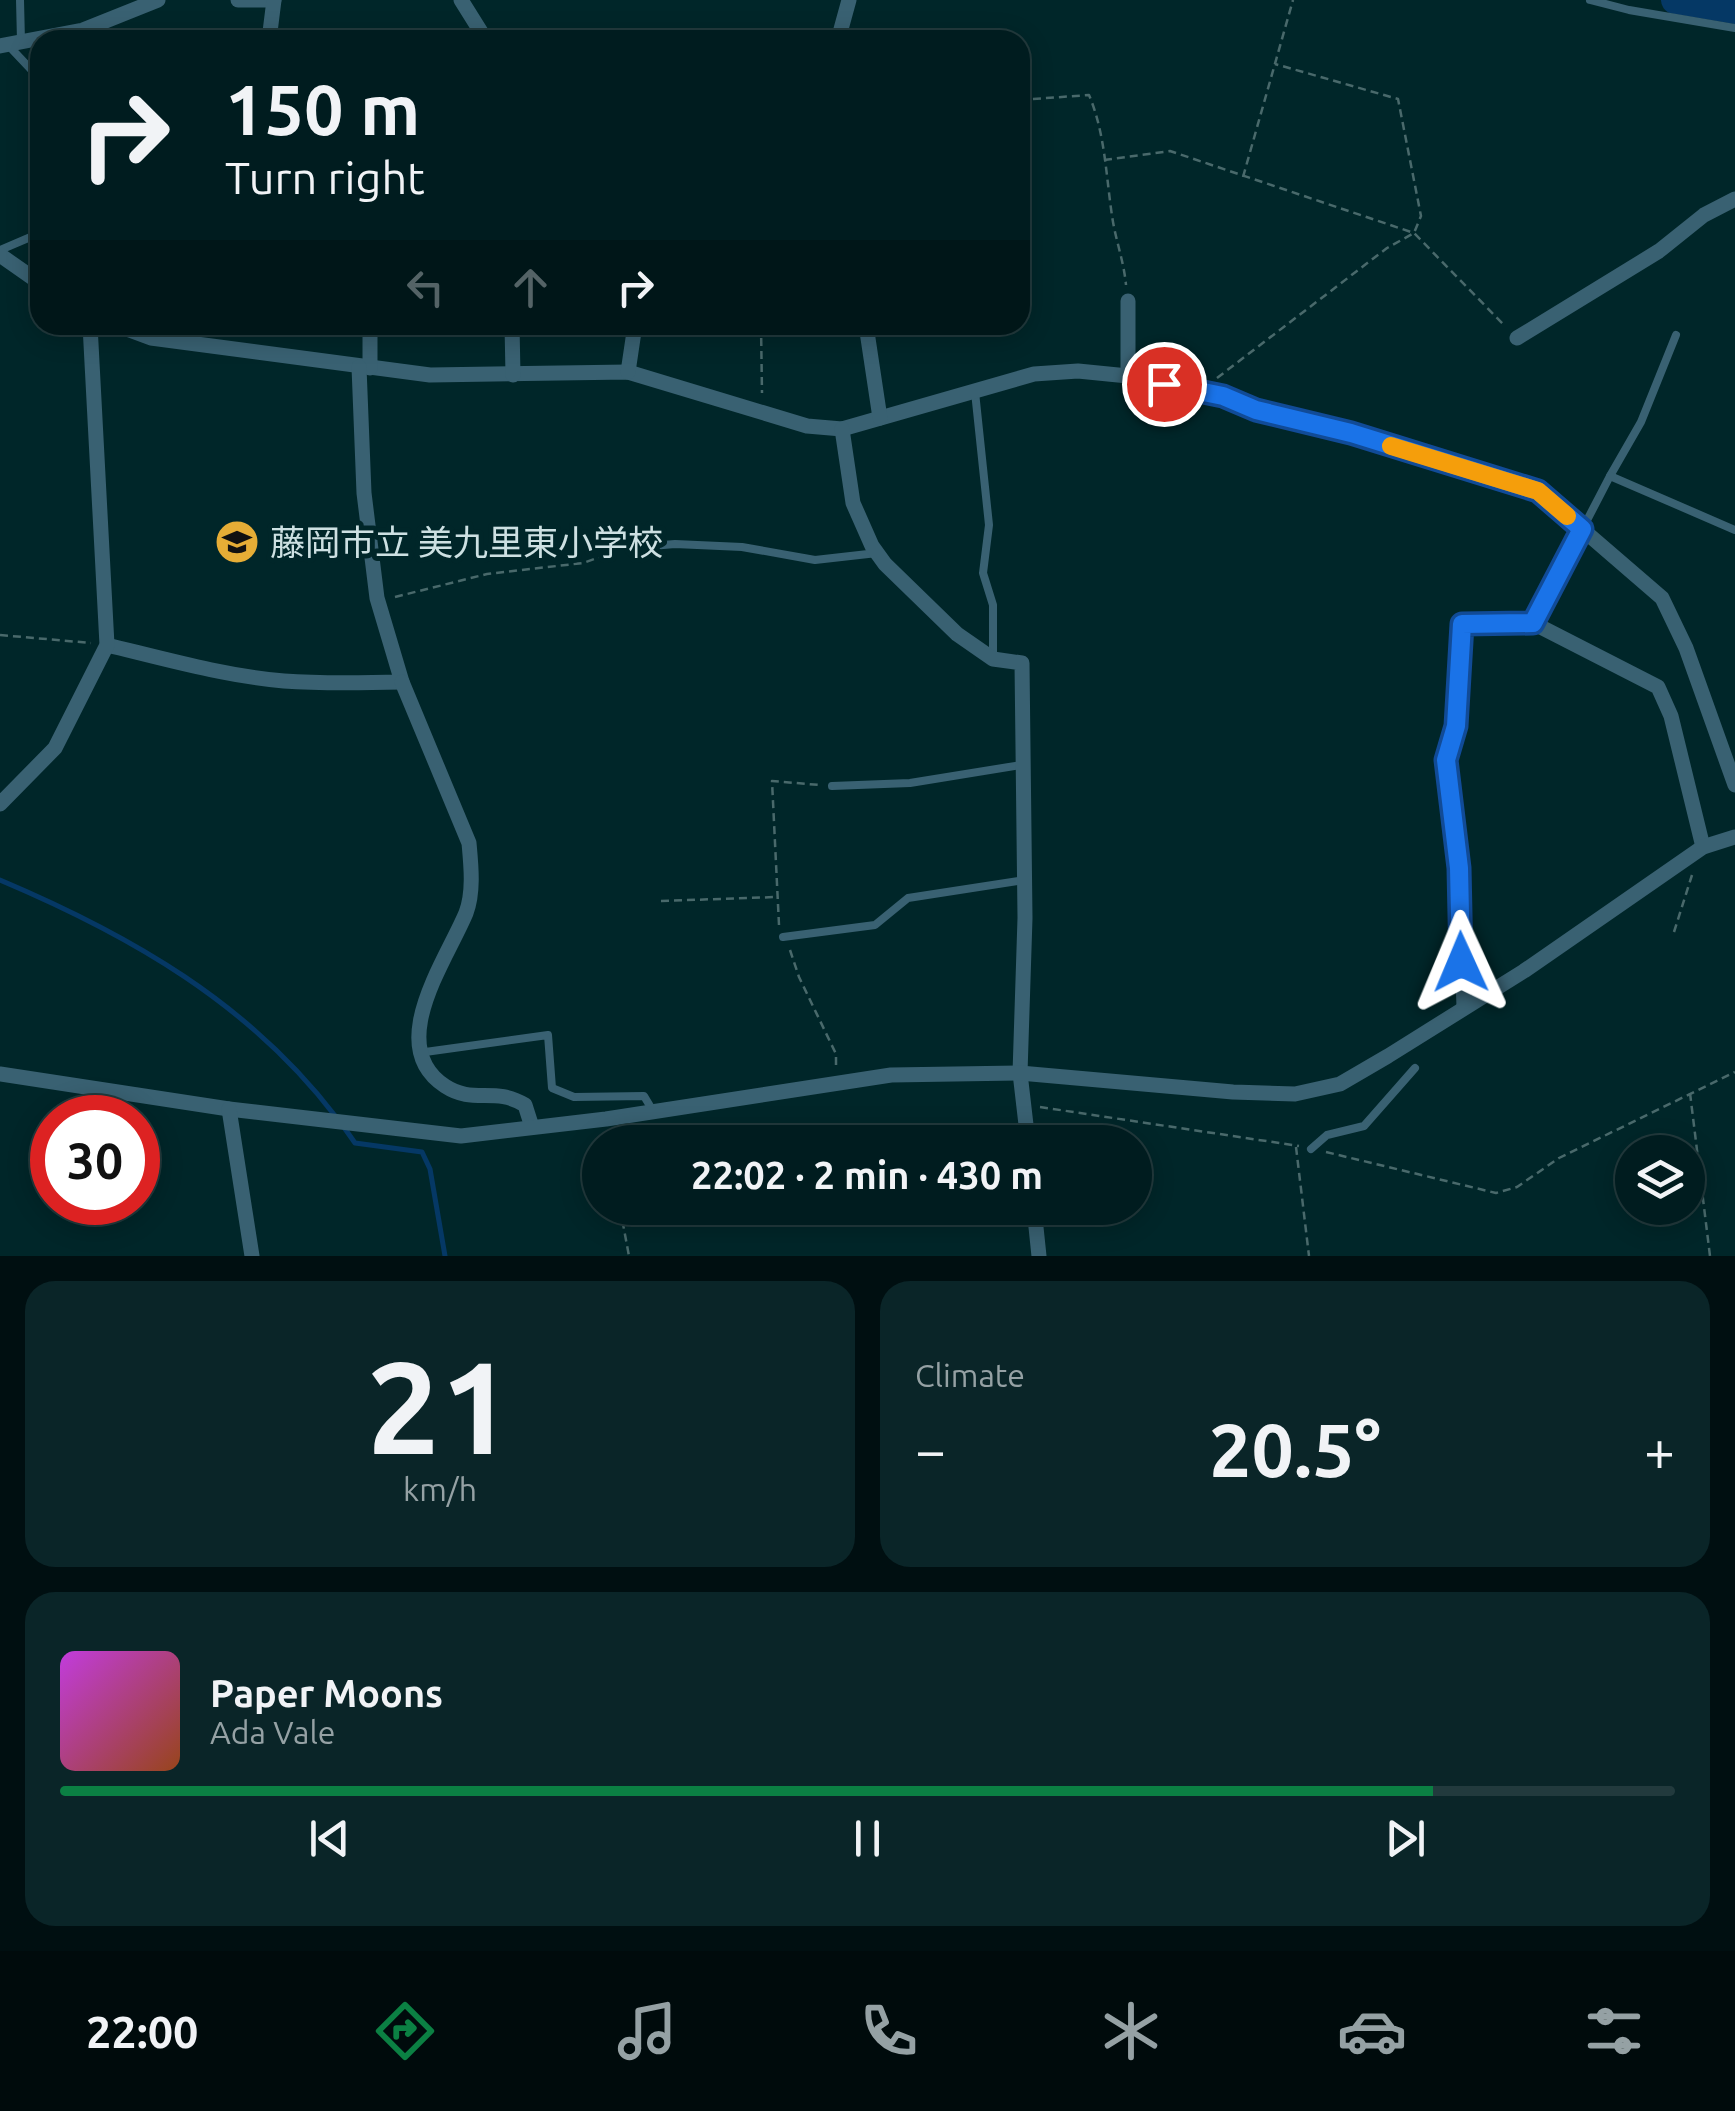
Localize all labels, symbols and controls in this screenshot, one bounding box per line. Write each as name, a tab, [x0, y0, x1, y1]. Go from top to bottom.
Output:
icon: right	[60, 70, 190, 200]
text: 150 m	[225, 70, 420, 148]
text: Turn right	[225, 152, 425, 203]
icon: left	[398, 260, 453, 315]
icon: ahead	[503, 260, 558, 315]
icon: right	[608, 260, 663, 315]
pin	[1122, 342, 1207, 427]
icon: arrive	[1137, 357, 1192, 412]
school or university icon: 藤岡市立 美九里東小学校	[214, 519, 260, 565]
place label: 藤岡市立 美九里東小学校	[270, 522, 663, 562]
position arrow	[1409, 910, 1513, 1014]
speed limit sign: 30	[30, 1095, 160, 1225]
map controls	[1615, 1135, 1705, 1225]
button: layers	[1615, 1135, 1705, 1225]
text: 22:02 · 2 min · 430 m	[691, 1154, 1043, 1196]
text: 21	[367, 1333, 513, 1479]
text: Climate	[915, 1357, 1025, 1393]
text: 20.5°	[1209, 1407, 1381, 1491]
text: −	[915, 1419, 946, 1480]
text: +	[1644, 1419, 1675, 1480]
text: km/h	[403, 1471, 477, 1507]
text: Paper Moons	[210, 1672, 443, 1714]
text: Ada Vale	[210, 1714, 336, 1750]
icon: previous	[302, 1811, 357, 1866]
icon: pause	[840, 1811, 895, 1866]
icon: next	[1378, 1811, 1433, 1866]
icon: directions	[370, 1996, 440, 2066]
icon: music	[612, 1996, 682, 2066]
icon: phone	[854, 1996, 924, 2066]
icon: climate	[1096, 1996, 1166, 2066]
icon: car	[1337, 1996, 1407, 2066]
icon: filters	[1579, 1996, 1649, 2066]
text: 22:00	[86, 2006, 198, 2057]

